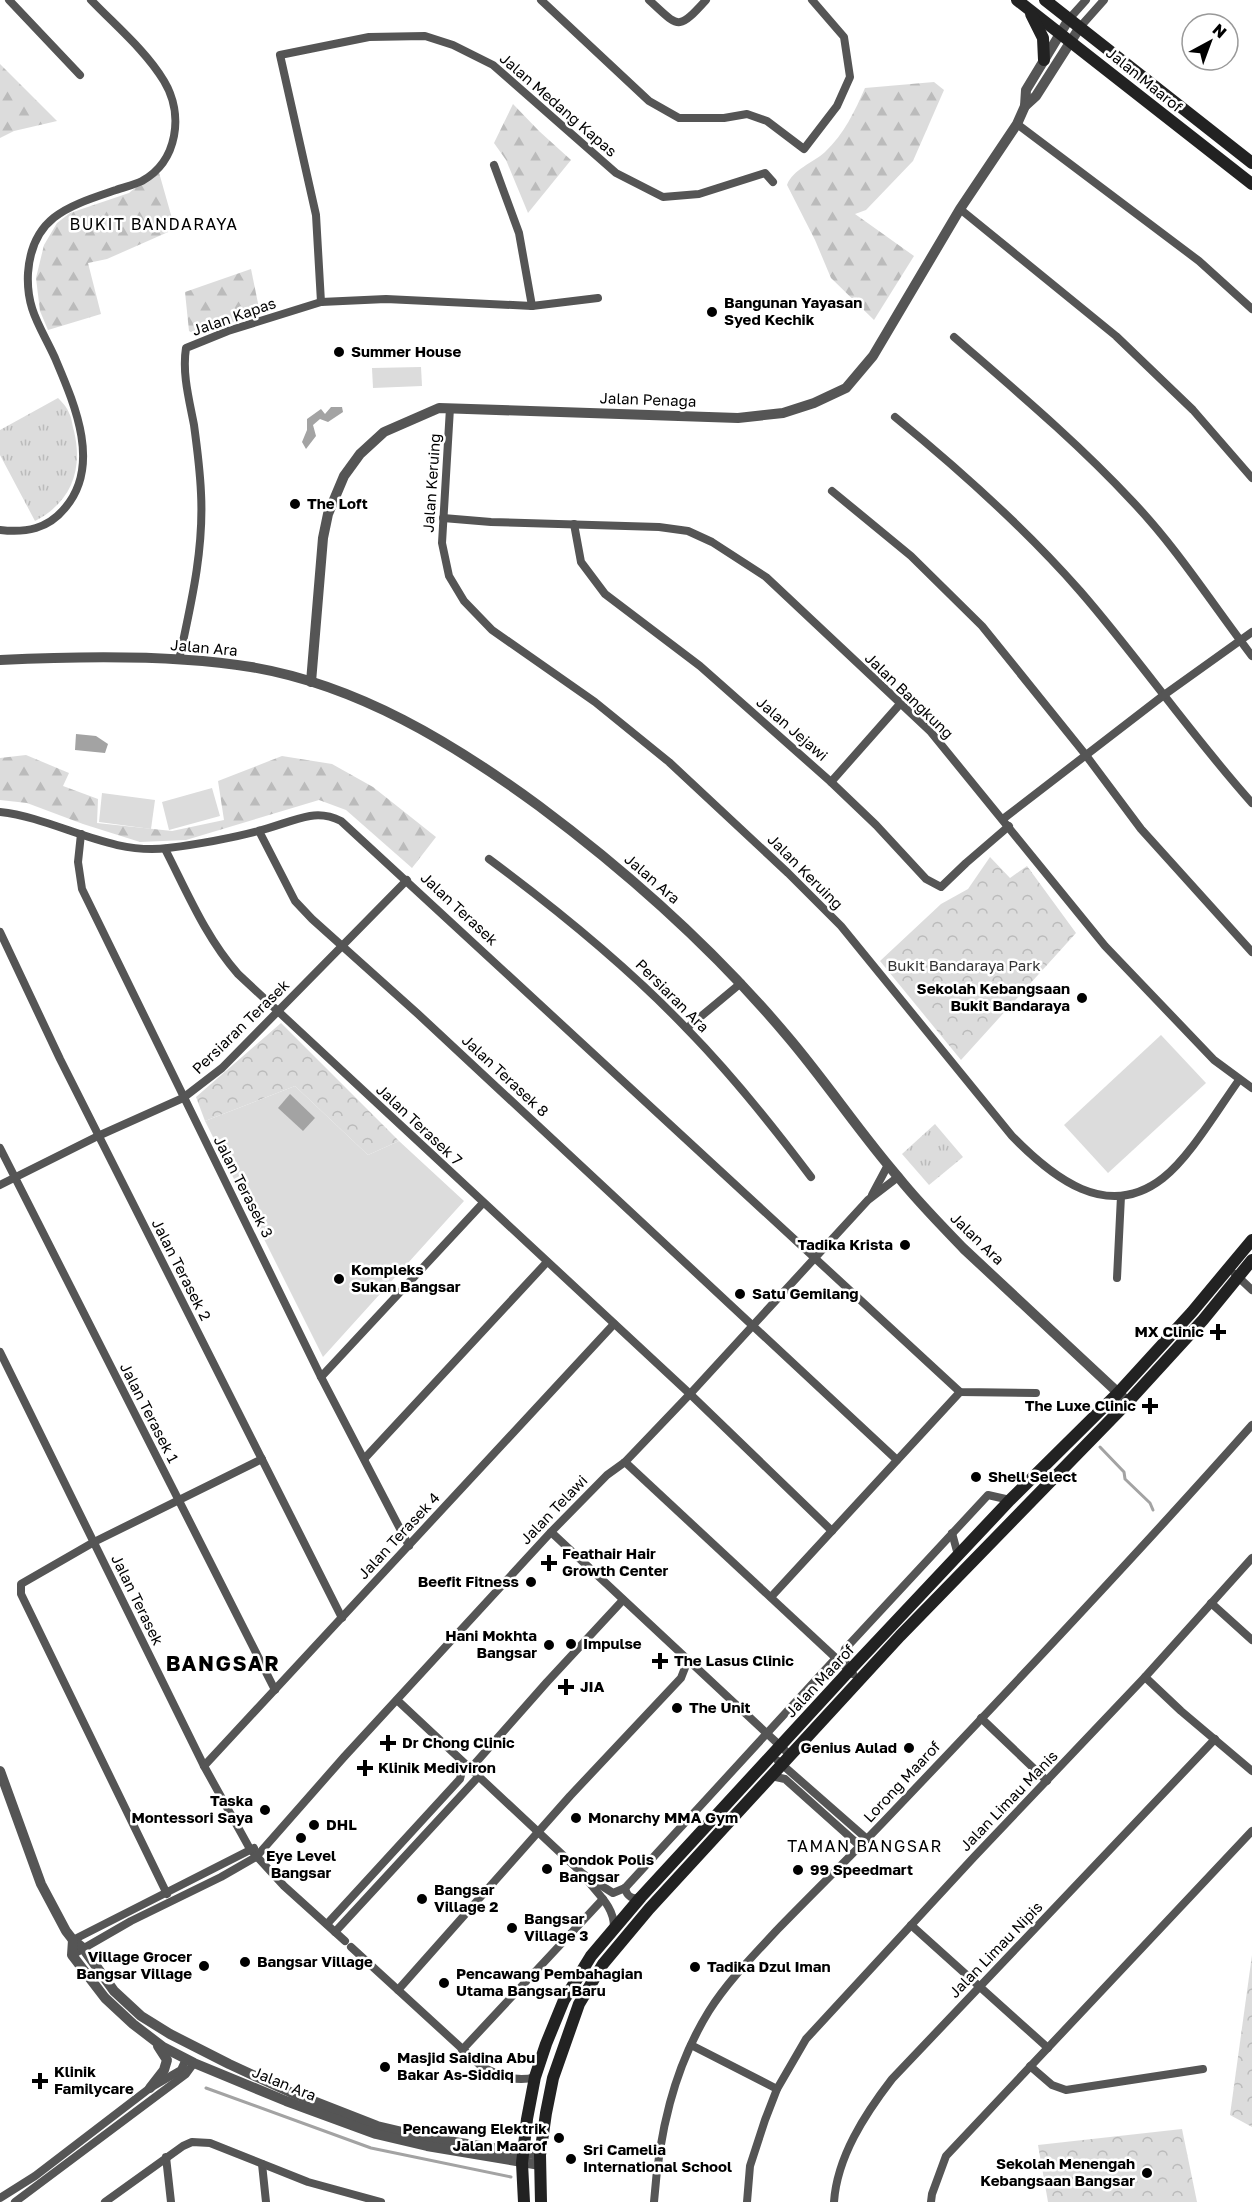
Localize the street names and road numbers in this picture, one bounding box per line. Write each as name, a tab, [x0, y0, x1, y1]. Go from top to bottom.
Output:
street label: Jalan Maarof	[1103, 43, 1187, 116]
street label: Jalan Medang Kapas	[497, 49, 621, 160]
street label: Jalan Kapas	[189, 293, 278, 339]
street label: Jalan Penaga	[599, 388, 697, 410]
street label: Jalan Keruing	[419, 433, 443, 533]
street label: Jalan Ara	[170, 635, 238, 659]
street label: Jalan Bangkung	[862, 649, 958, 742]
street label: Jalan Jejawi	[753, 692, 832, 764]
street label: Jalan Keruing	[764, 830, 847, 913]
street label: Jalan Ara	[621, 849, 684, 907]
street label: Jalan Terasek	[417, 868, 502, 949]
street label: Persiaran Ara	[632, 955, 713, 1036]
street label: Persiaran Terasek	[188, 975, 293, 1077]
street label: Jalan Terasek 8	[459, 1031, 553, 1120]
street label: Jalan Terasek 7	[373, 1080, 466, 1169]
street label: Jalan Terasek 3	[211, 1133, 277, 1240]
street label: Jalan Ara	[947, 1208, 1008, 1268]
street label: Jalan Terasek 2	[149, 1216, 215, 1323]
street label: Jalan Terasek 1	[117, 1359, 183, 1466]
street label: Jalan Telawi	[516, 1471, 591, 1548]
street label: Jalan Terasek 4	[354, 1488, 443, 1582]
street label: Jalan Terasek	[108, 1551, 168, 1648]
street label: Jalan Maarof	[781, 1640, 858, 1720]
street label: Lorong Maarof	[859, 1737, 944, 1826]
street label: Jalan Limau Manis	[956, 1746, 1061, 1854]
street label: Jalan Limau Nipis	[945, 1897, 1046, 2001]
street label: Jalan Ara	[250, 2062, 319, 2104]

